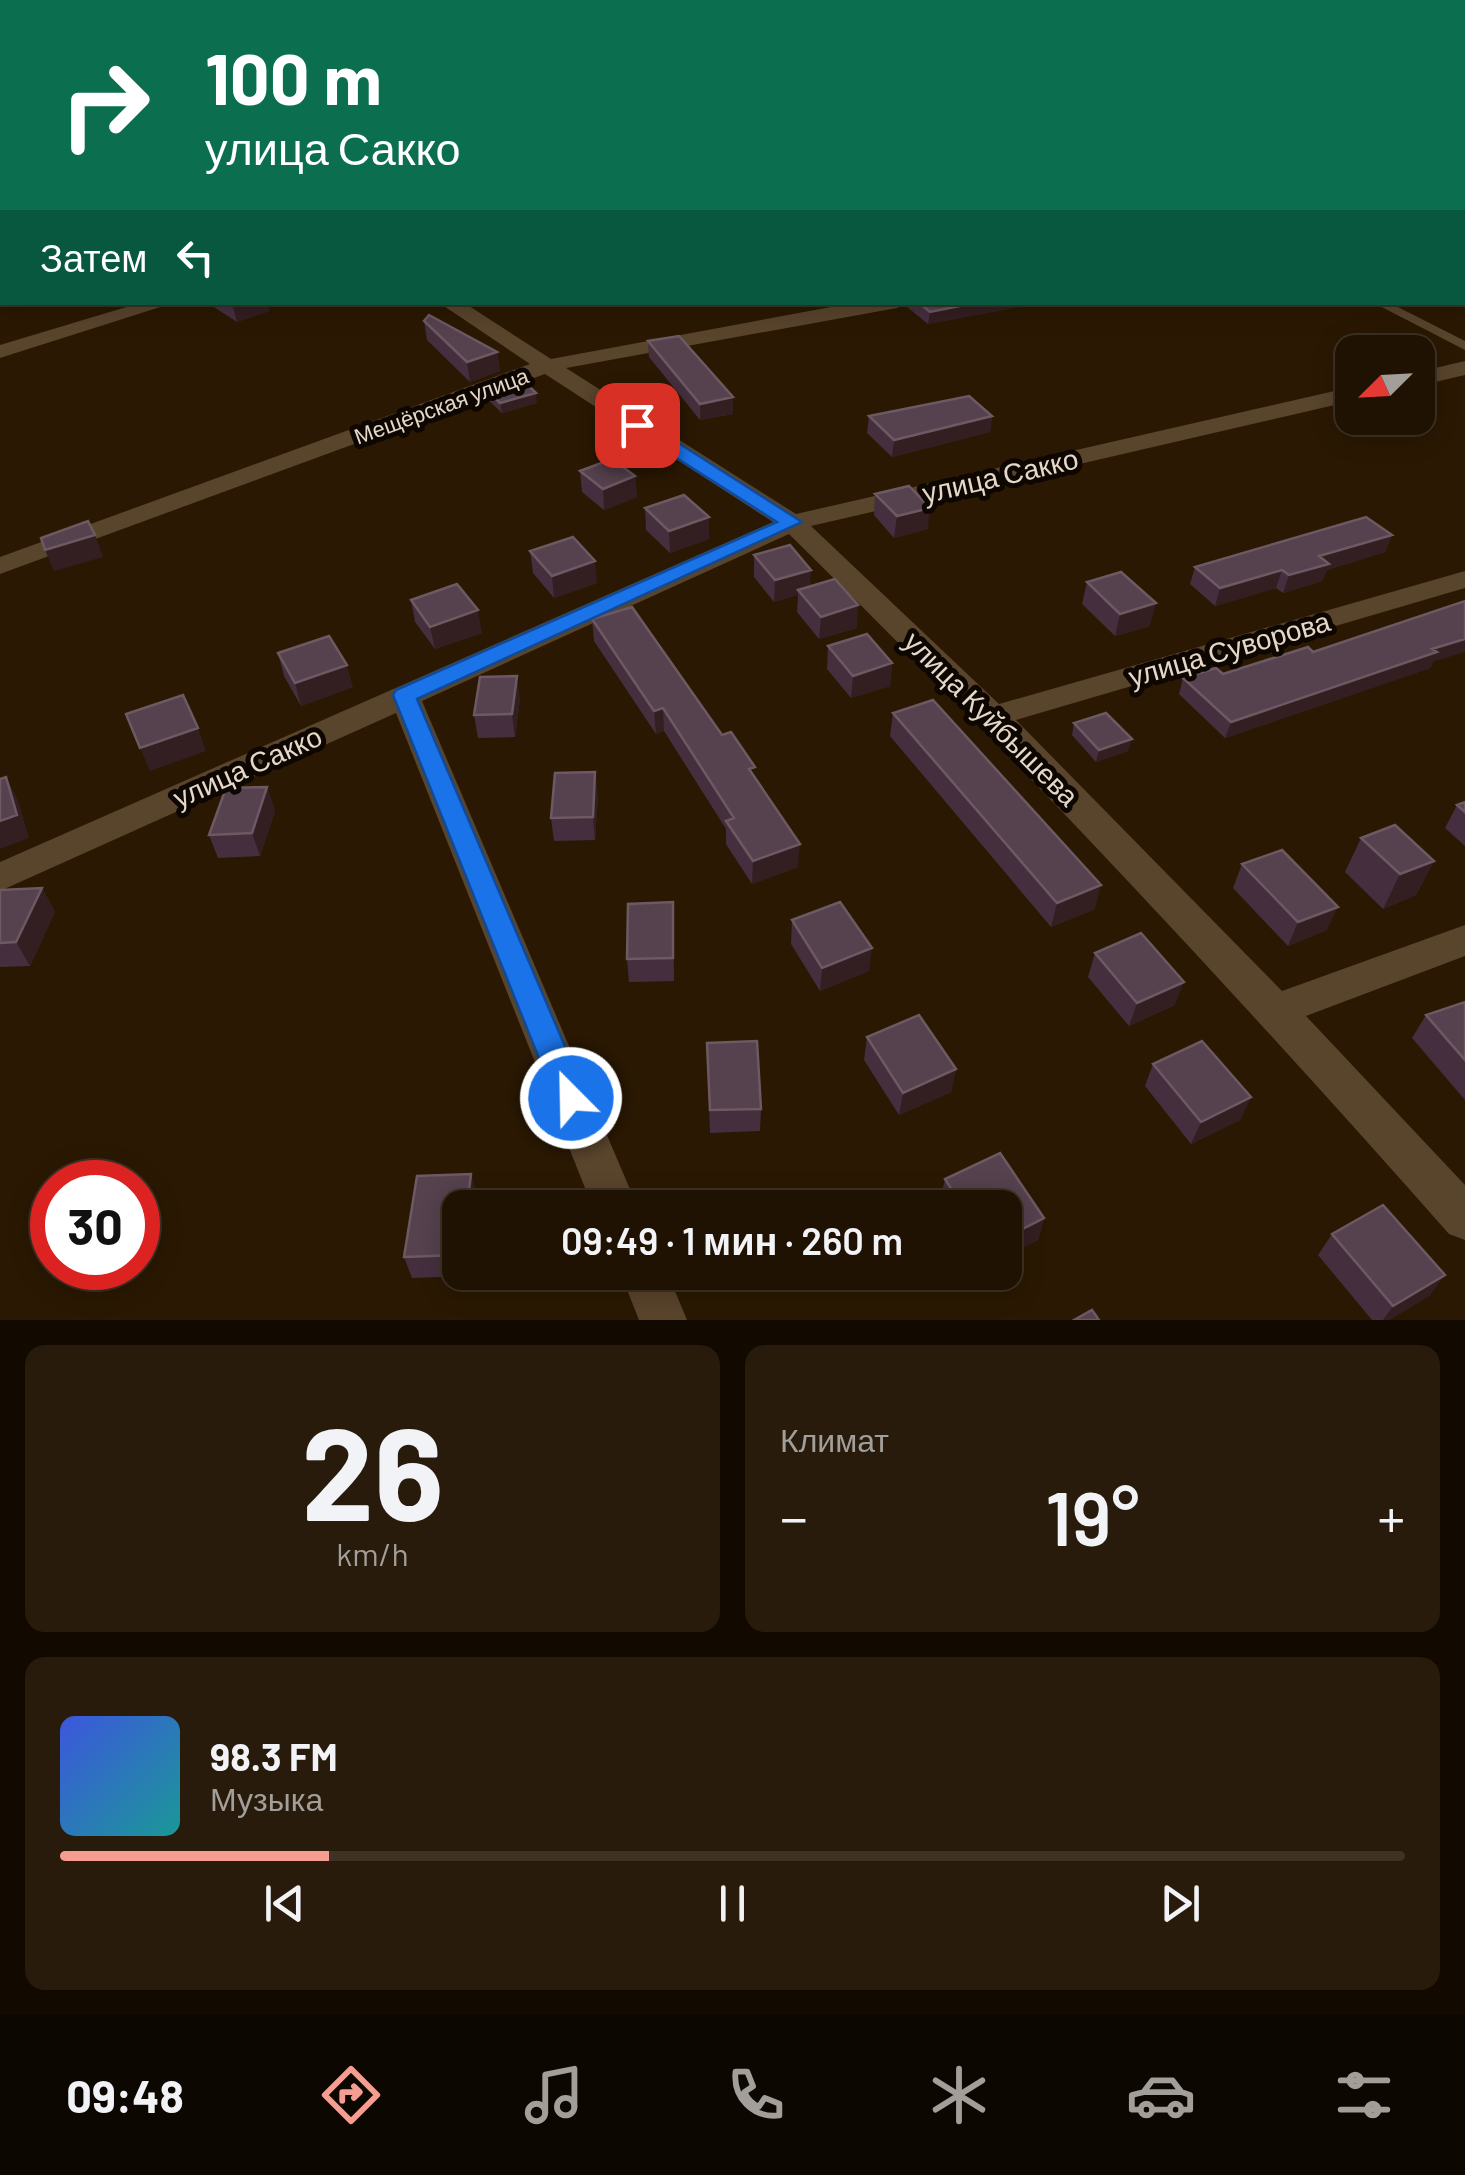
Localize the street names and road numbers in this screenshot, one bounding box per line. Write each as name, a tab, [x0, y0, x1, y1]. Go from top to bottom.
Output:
street label: Мещёрская улица	[350, 361, 533, 450]
street label: улица Сакко	[919, 441, 1081, 509]
street label: улица Суворова	[1124, 603, 1334, 693]
street label: улица Куйбышева	[898, 624, 1087, 813]
street label: улица Сакко	[167, 718, 327, 814]

